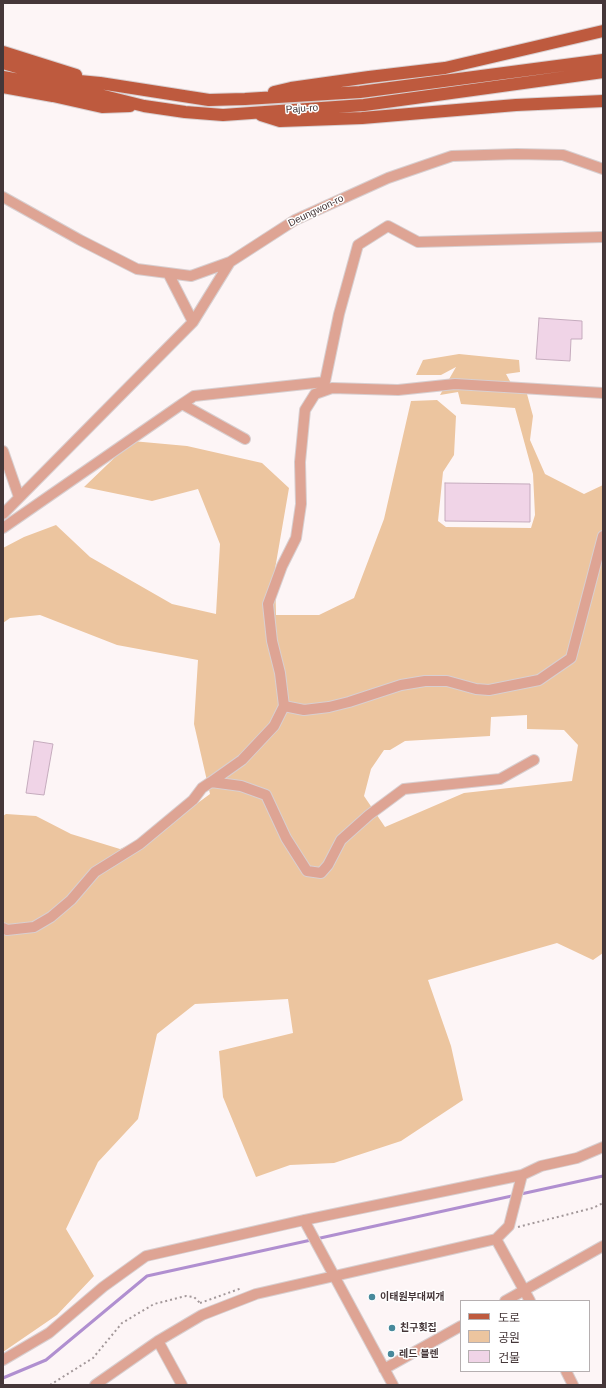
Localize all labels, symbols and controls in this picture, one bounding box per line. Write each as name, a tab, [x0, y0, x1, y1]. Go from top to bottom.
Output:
street label: Paju-ro	[286, 102, 318, 116]
street label: Deungwon-ro	[286, 192, 346, 230]
place label: 이태원부대찌개	[380, 1291, 444, 1303]
marker: 이태원부대찌개	[367, 1292, 377, 1302]
legend	[460, 1300, 590, 1372]
text: 도로	[498, 1311, 520, 1325]
place label: 친구횟집	[400, 1322, 437, 1334]
marker: 친구횟집	[387, 1323, 397, 1333]
text: 공원	[498, 1331, 520, 1345]
place label: 레드 블렌	[399, 1348, 439, 1360]
marker: 레드 블렌	[386, 1349, 396, 1359]
text: 건물	[498, 1351, 520, 1365]

